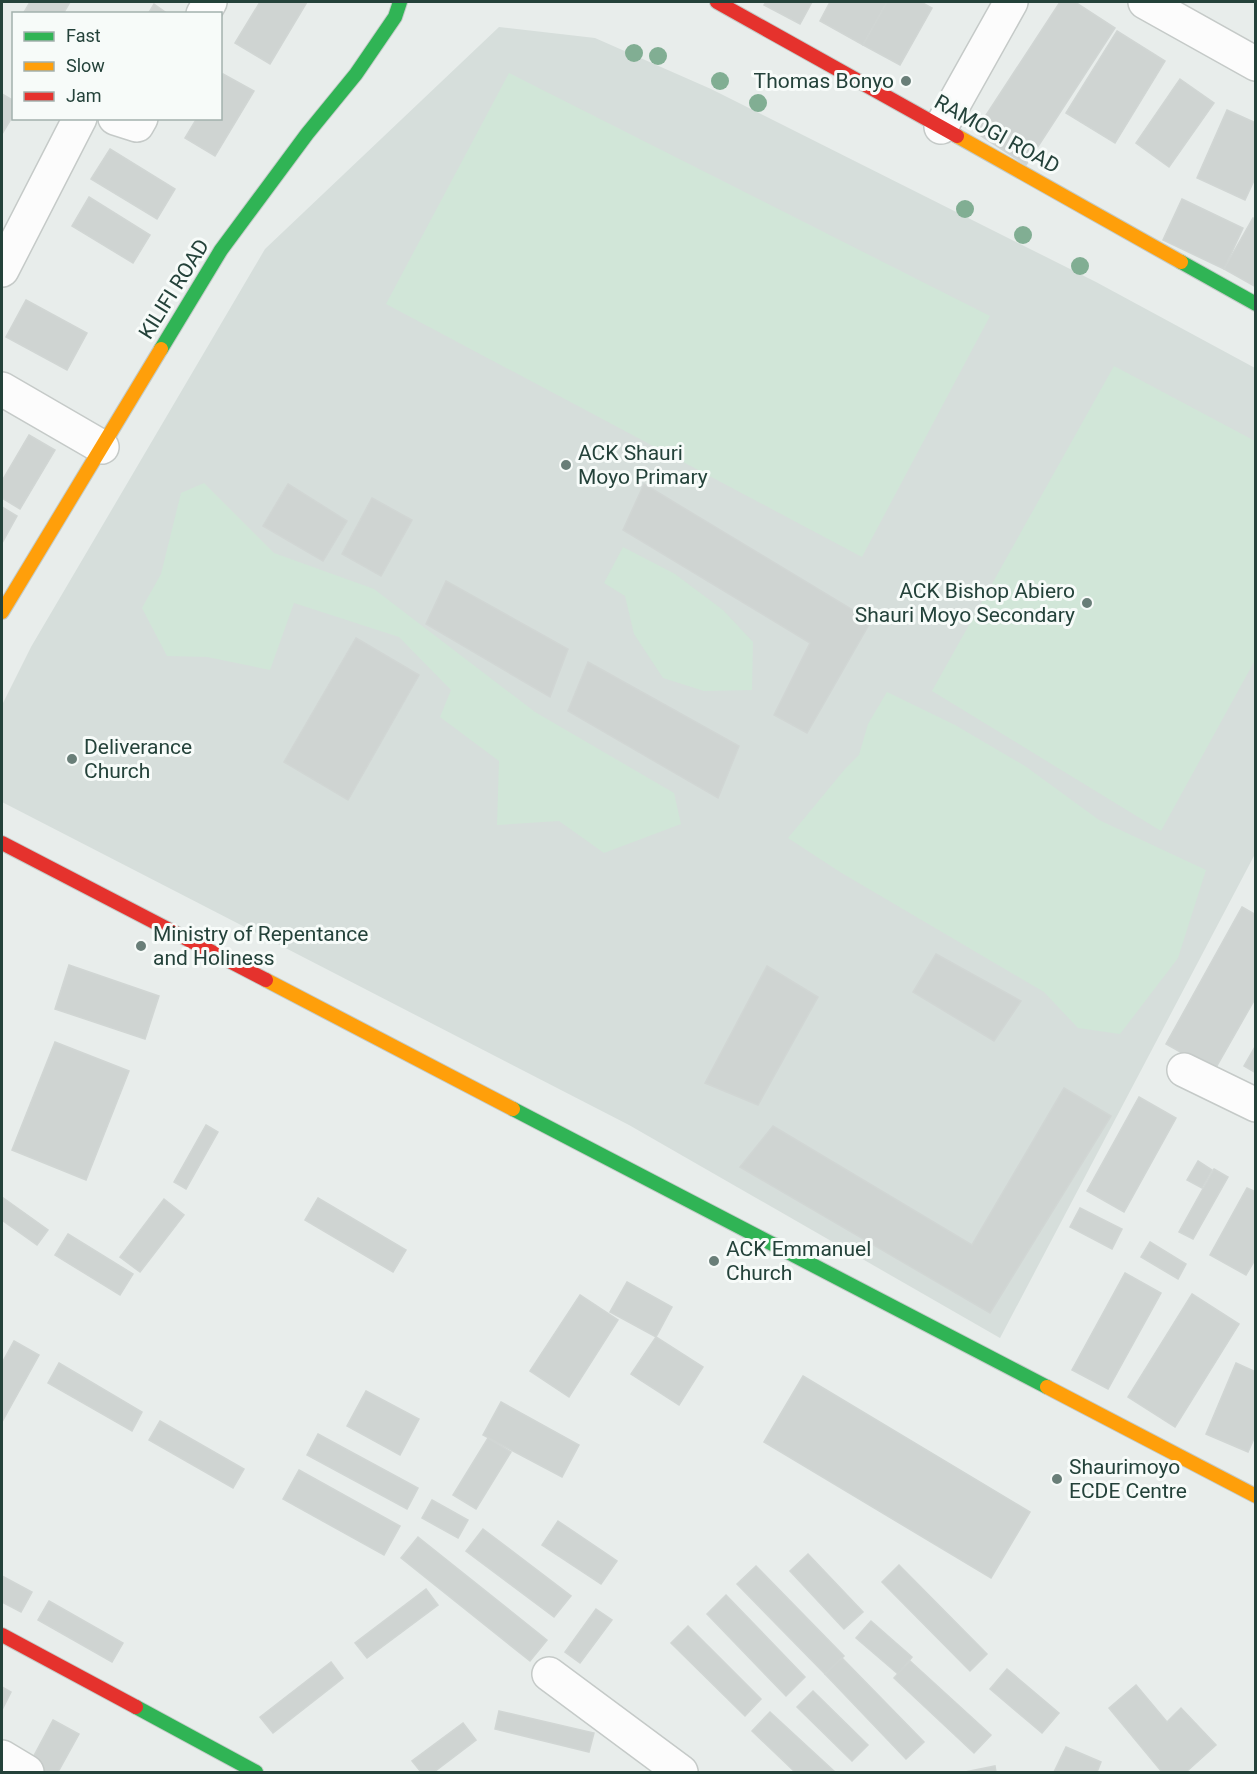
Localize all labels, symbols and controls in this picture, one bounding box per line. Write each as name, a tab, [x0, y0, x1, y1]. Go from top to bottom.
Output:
legend	[12, 12, 222, 120]
text: Fast	[66, 25, 101, 46]
text: Slow	[66, 55, 105, 76]
place label: Thomas Bonyo	[754, 69, 894, 93]
marker: Thomas Bonyo	[899, 74, 913, 88]
text: Jam	[66, 85, 102, 106]
street label: RAMOGI ROAD	[930, 90, 1064, 178]
street label: KILIFI ROAD	[134, 235, 214, 343]
place label: ACK Shauri Moyo Primary	[578, 441, 708, 489]
marker: ACK Shauri Moyo Primary	[559, 458, 573, 472]
place label: ACK Bishop Abiero Shauri Moyo Secondary	[855, 579, 1075, 627]
marker: ACK Bishop Abiero Shauri Moyo Secondary	[1080, 596, 1094, 610]
place label: Deliverance Church	[84, 735, 192, 783]
marker: Deliverance Church	[65, 752, 79, 766]
place label: Ministry of Repentance and Holiness	[153, 922, 368, 970]
marker: Ministry of Repentance and Holiness	[134, 939, 148, 953]
place label: ACK Emmanuel Church	[726, 1237, 871, 1285]
marker: ACK Emmanuel Church	[707, 1254, 721, 1268]
place label: Shaurimoyo ECDE Centre	[1069, 1455, 1187, 1503]
marker: Shaurimoyo ECDE Centre	[1050, 1472, 1064, 1486]

